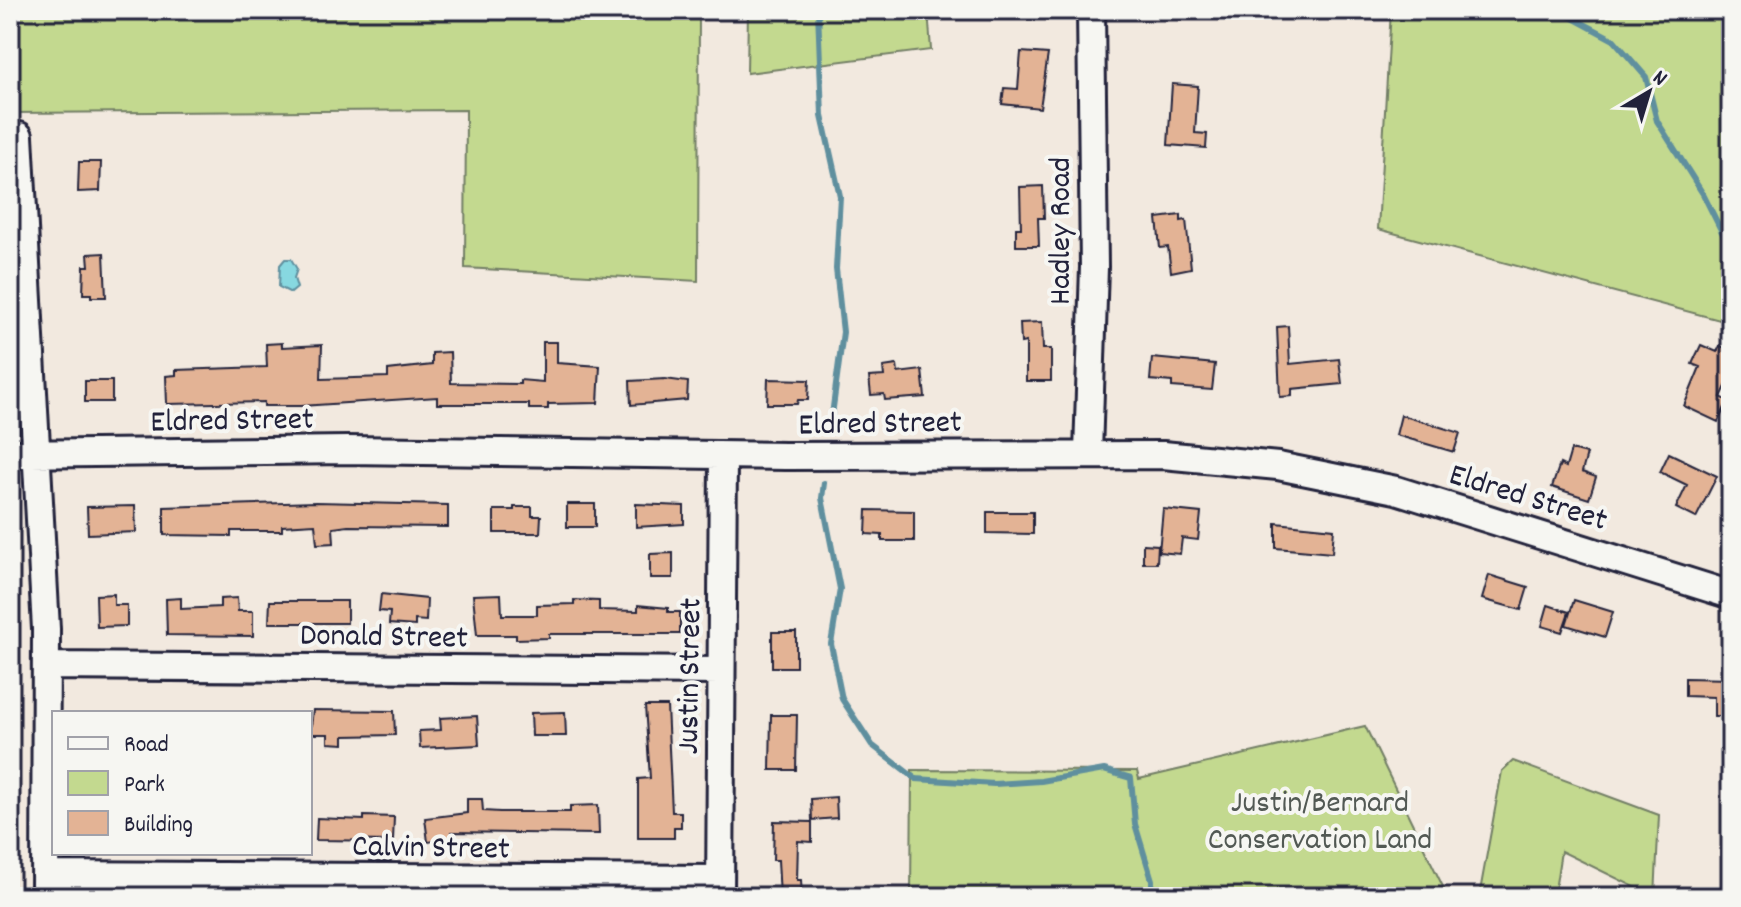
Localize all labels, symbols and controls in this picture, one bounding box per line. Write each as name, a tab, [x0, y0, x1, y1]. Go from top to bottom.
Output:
north arrow	[1609, 52, 1689, 132]
text: N	[1645, 63, 1673, 95]
street label: Hadley Road	[1040, 157, 1086, 305]
street label: Eldred Street	[150, 399, 314, 447]
street label: Eldred Street	[798, 402, 962, 450]
street label: Eldred Street	[1443, 454, 1612, 546]
street label: Justin Street	[668, 597, 716, 755]
street label: Donald Street	[299, 615, 469, 663]
legend	[52, 711, 312, 855]
text: Road	[124, 729, 169, 763]
text: Park	[124, 769, 165, 803]
park label: Justin/Bernard Conservation Land	[1208, 782, 1432, 865]
text: Building	[124, 809, 193, 843]
street label: Calvin Street	[352, 826, 510, 874]

